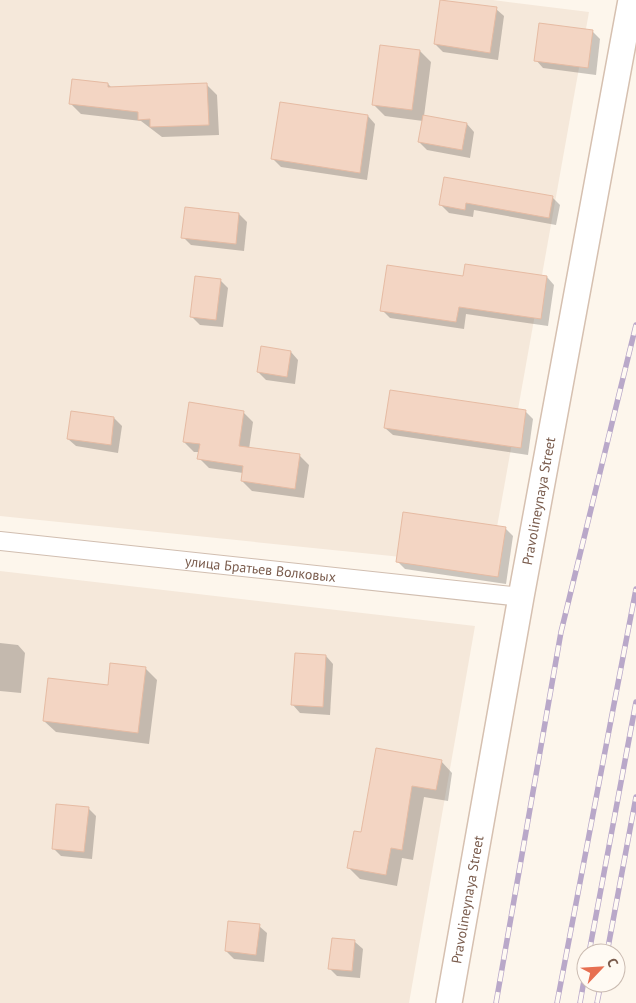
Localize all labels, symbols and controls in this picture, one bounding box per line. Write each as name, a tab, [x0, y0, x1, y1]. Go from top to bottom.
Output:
street label: Pravolineynaya Street	[518, 435, 559, 566]
street label: улица Братьев Волковых	[184, 552, 337, 586]
street label: Pravolineynaya Street	[447, 834, 488, 965]
north arrow	[576, 943, 626, 993]
text: С	[603, 955, 623, 970]

